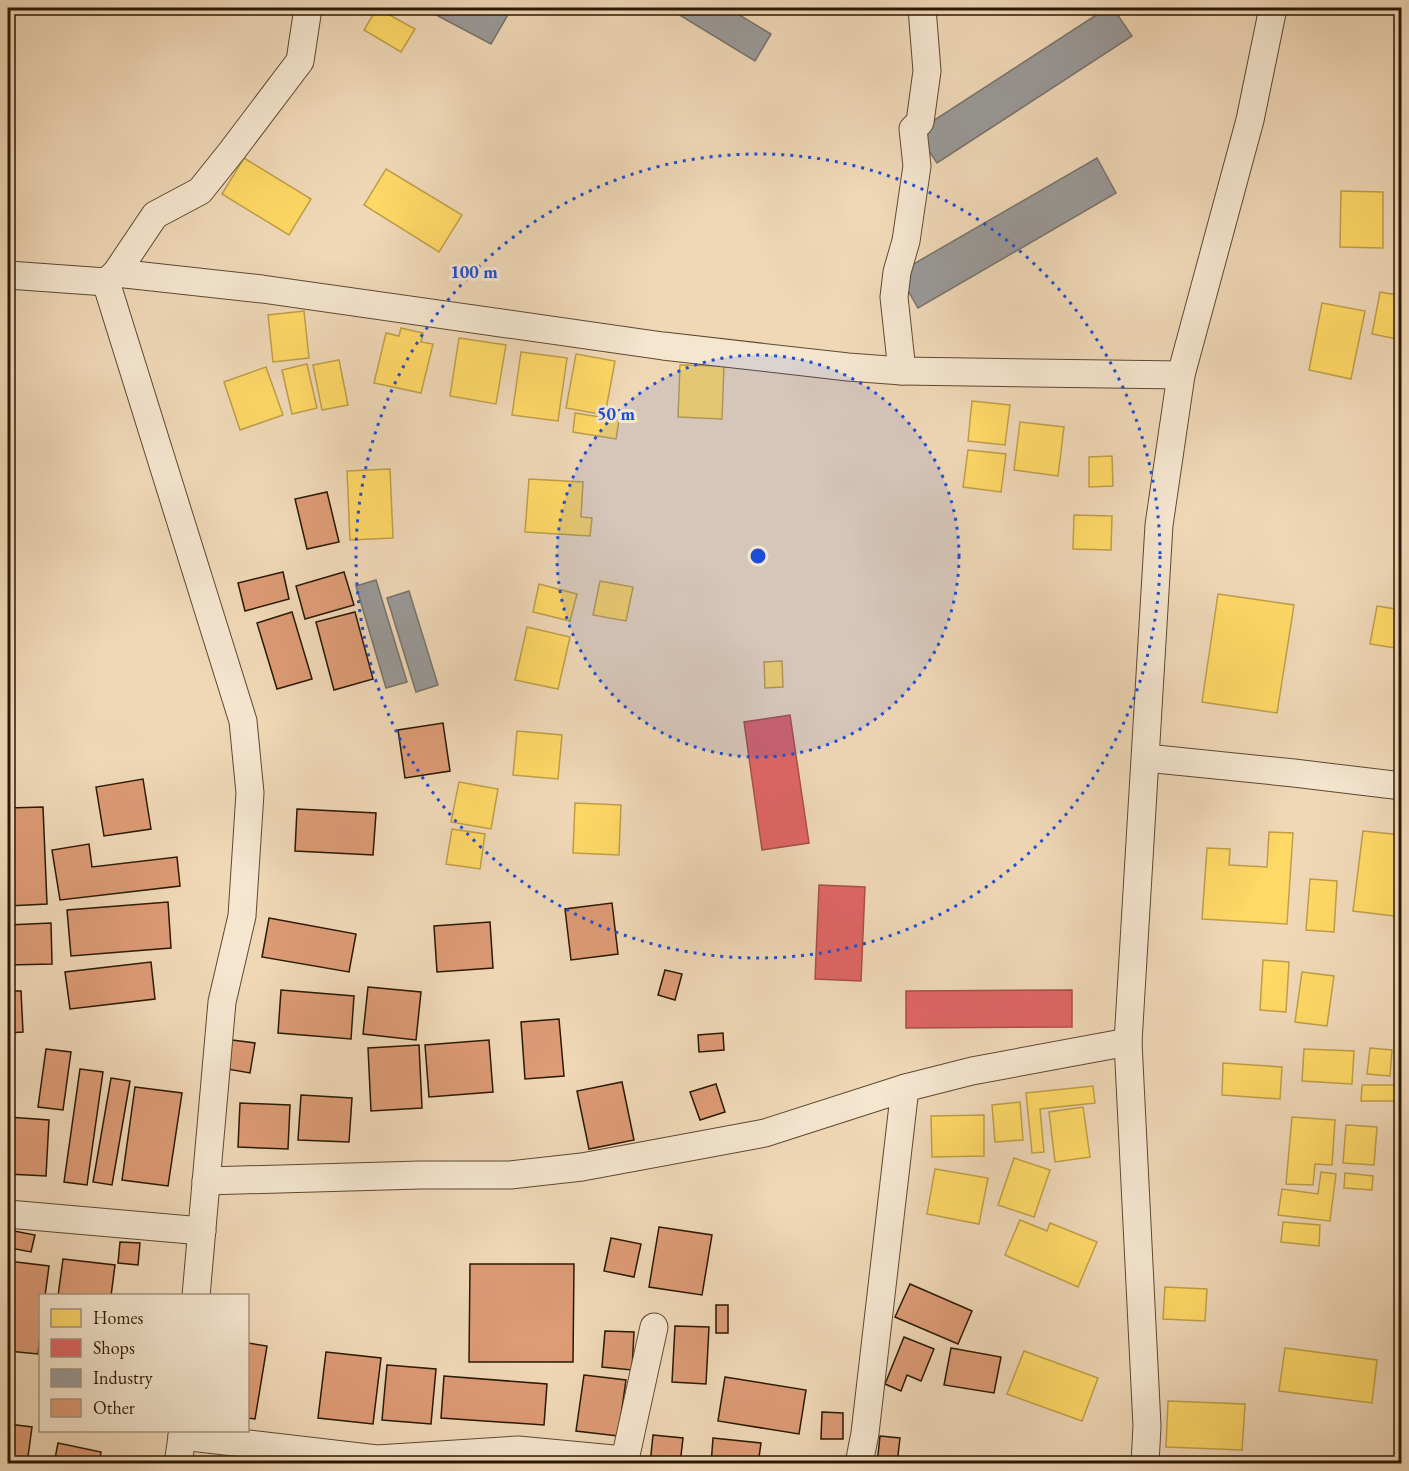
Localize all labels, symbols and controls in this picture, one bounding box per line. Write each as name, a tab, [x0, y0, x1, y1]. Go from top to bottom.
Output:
text: 100 m	[450, 260, 498, 283]
text: 50 m	[597, 402, 635, 425]
centre of rings	[748, 546, 768, 566]
legend	[39, 1294, 249, 1432]
text: Homes	[93, 1306, 144, 1329]
text: Shops	[93, 1336, 135, 1359]
text: Industry	[93, 1366, 153, 1389]
text: Other	[93, 1396, 135, 1419]

